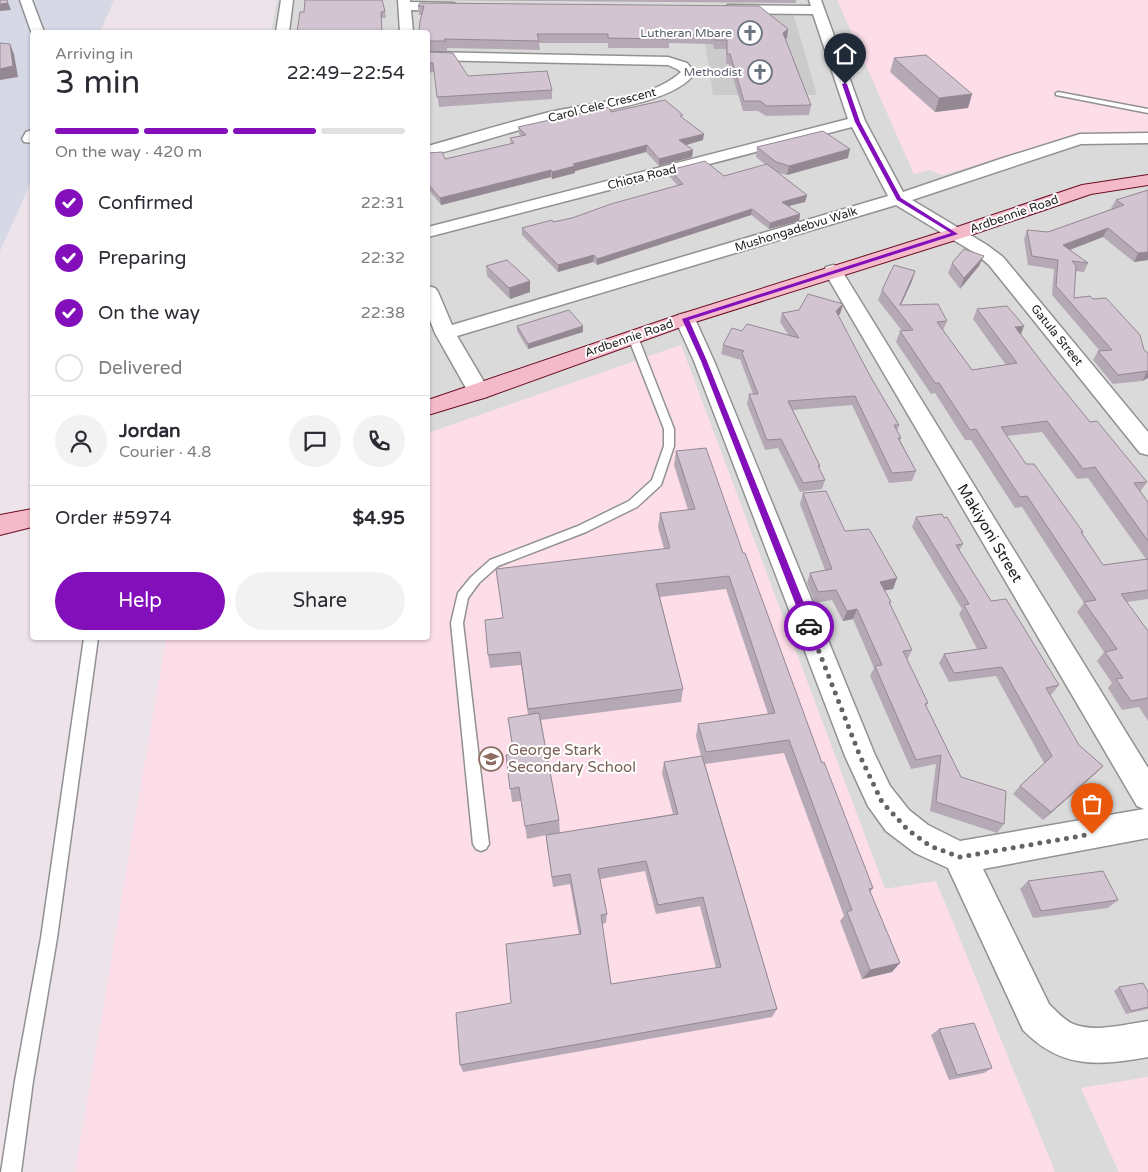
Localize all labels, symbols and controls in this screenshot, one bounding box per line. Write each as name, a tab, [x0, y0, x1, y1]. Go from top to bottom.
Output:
church icon: Lutheran Mbare	[737, 20, 763, 46]
place label: Lutheran Mbare	[640, 26, 732, 40]
pin	[824, 33, 866, 84]
icon: home	[831, 40, 859, 68]
text: Arriving in	[55, 44, 133, 64]
church icon: Methodist	[747, 59, 773, 85]
text: 22:49–22:54	[287, 62, 405, 84]
text: 3 min	[55, 64, 140, 102]
place label: Methodist	[684, 65, 742, 79]
street label: Carol Cele Crescent	[547, 85, 658, 125]
text: On the way · 420 m	[55, 142, 202, 162]
street label: Chiota Road	[606, 162, 678, 192]
icon: check	[55, 189, 83, 217]
text: Confirmed	[98, 192, 193, 214]
street label: Ardbennie Road	[968, 192, 1060, 236]
text: 22:31	[361, 193, 405, 213]
street label: Mushongadebvu Walk	[733, 204, 859, 254]
icon: check	[55, 244, 83, 272]
text: Preparing	[98, 247, 187, 269]
text: 22:32	[361, 248, 405, 268]
icon: check	[55, 299, 83, 327]
text: On the way	[98, 302, 200, 324]
street label: Gatula Street	[1028, 302, 1086, 369]
text: 22:38	[361, 303, 405, 323]
street label: Ardbennie Road	[583, 316, 675, 360]
text: Delivered	[98, 357, 183, 379]
button: person	[55, 415, 107, 467]
button: chat	[289, 415, 341, 467]
button: phone	[353, 415, 405, 467]
text: Jordan	[119, 420, 181, 442]
text: Courier · 4.8	[119, 442, 211, 462]
street label: Makiyoni Street	[954, 481, 1027, 586]
text: Order #5974	[55, 507, 172, 529]
text: $4.95	[353, 507, 405, 529]
button: Help	[55, 572, 225, 630]
button: Share	[235, 572, 405, 630]
courier	[784, 601, 834, 651]
icon: car	[795, 612, 823, 640]
place label: George Stark Secondary School	[508, 741, 636, 776]
school or university icon: George Stark Secondary School	[478, 746, 504, 772]
pin	[1071, 783, 1113, 834]
icon: bag	[1078, 790, 1106, 818]

